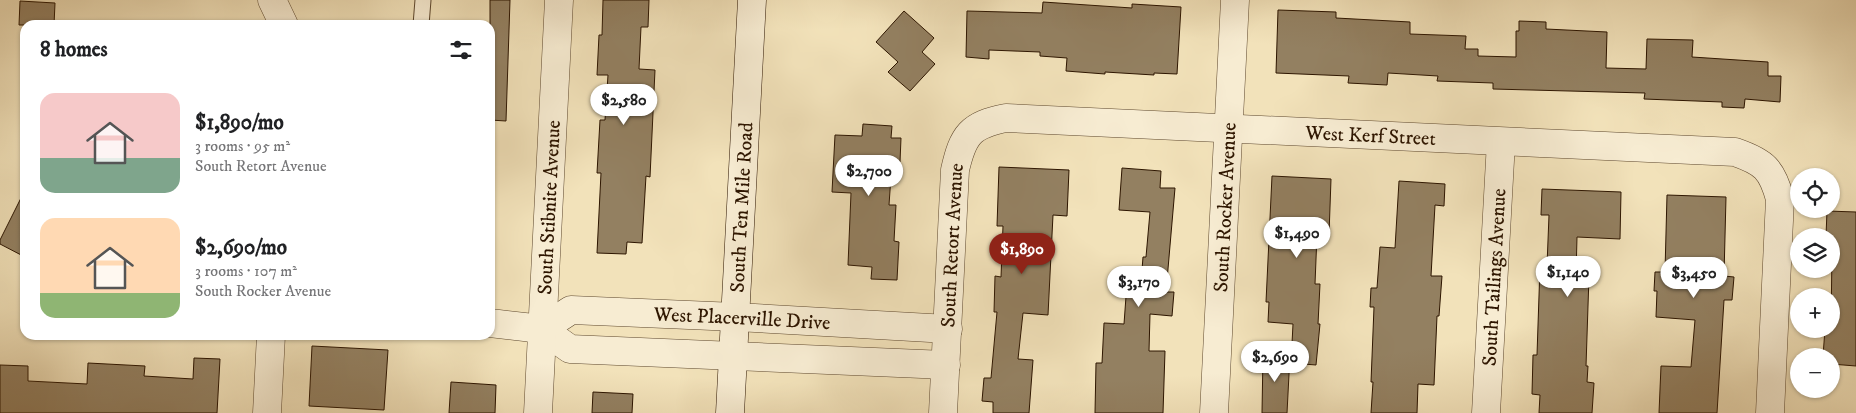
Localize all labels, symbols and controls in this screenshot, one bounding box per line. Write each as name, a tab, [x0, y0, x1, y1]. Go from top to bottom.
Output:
icon: filters	[447, 36, 475, 64]
text: 8 homes	[40, 37, 108, 63]
pin: $2,580	[583, 84, 665, 126]
text: $2,580	[601, 90, 647, 110]
text: $1,890/mo	[195, 110, 284, 136]
icon: home	[80, 113, 140, 173]
street label: South Stibnite Avenue	[533, 119, 567, 295]
street label: South Ten Mile Road	[725, 121, 759, 293]
street label: West Kerf Street	[1304, 121, 1436, 152]
street label: South Rocker Avenue	[1209, 122, 1243, 293]
text: 3 rooms · 95 m²	[195, 136, 290, 156]
pin: $2,700	[828, 154, 910, 197]
text: South Retort Avenue	[195, 156, 327, 176]
street label: South Retort Avenue	[936, 160, 970, 328]
text: $2,700	[846, 161, 892, 181]
map controls	[1790, 168, 1840, 398]
button: locate	[1790, 168, 1840, 218]
street label: South Tailings Avenue	[1478, 188, 1512, 367]
pin: $1,490	[1256, 216, 1338, 259]
text: $1,490	[1274, 223, 1320, 243]
button: layers	[1790, 228, 1840, 278]
pin: $1,890	[981, 232, 1063, 275]
text: $2,690/mo	[195, 235, 287, 261]
icon: home	[80, 238, 140, 298]
text: $1,890	[1000, 239, 1044, 259]
pin: $1,140	[1527, 256, 1609, 298]
pin: $3,450	[1653, 256, 1735, 299]
text: 3 rooms · 107 m²	[195, 261, 297, 281]
text: $1,140	[1547, 262, 1589, 282]
text: $3,450	[1672, 263, 1716, 283]
pin: $3,170	[1098, 266, 1180, 308]
text: $3,170	[1118, 272, 1160, 292]
text: South Rocker Avenue	[195, 281, 331, 301]
button: +	[1790, 288, 1840, 338]
street label: West Placerville Drive	[652, 302, 831, 336]
pin: $2,690	[1234, 340, 1316, 383]
text: $2,690	[1252, 347, 1298, 367]
button: −	[1790, 348, 1840, 398]

